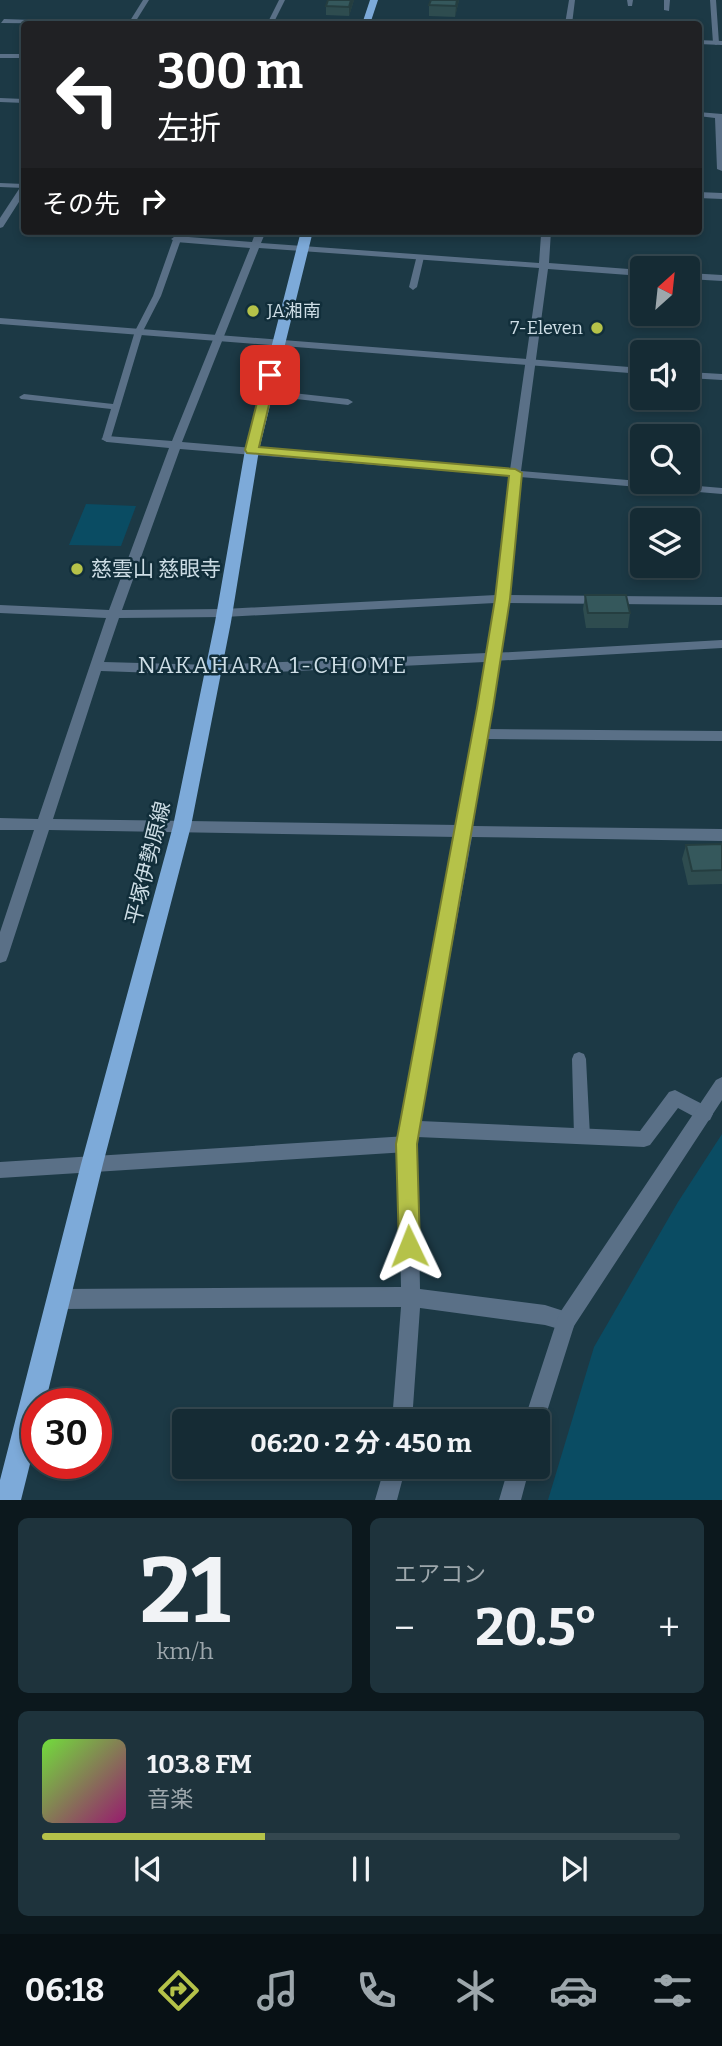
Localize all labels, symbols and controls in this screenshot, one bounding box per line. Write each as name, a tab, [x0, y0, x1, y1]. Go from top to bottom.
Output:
text: 300 m	[157, 42, 303, 101]
icon: left	[42, 49, 133, 140]
text: 左折	[157, 109, 221, 147]
icon: right	[134, 182, 172, 220]
text: その先	[42, 189, 120, 220]
north arrow	[630, 256, 700, 326]
map controls	[630, 256, 700, 578]
place label: JA湘南	[266, 300, 321, 322]
marker: JA湘南	[245, 303, 261, 319]
place label: 7-Eleven	[510, 317, 584, 339]
marker: 7-Eleven	[589, 320, 605, 336]
button: sound	[630, 340, 700, 410]
pin	[240, 345, 300, 405]
icon: arrive	[251, 356, 289, 394]
button: search	[630, 424, 700, 494]
button: layers	[630, 508, 700, 578]
place label: 慈雲山 慈眼寺	[91, 556, 221, 582]
marker: 慈雲山 慈眼寺	[69, 561, 85, 577]
district label: NAKAHARA 1-CHOME	[138, 651, 408, 679]
street label: 平塚伊勢原線	[120, 799, 176, 927]
position arrow	[372, 1209, 446, 1283]
speed limit sign: 30	[21, 1388, 112, 1479]
text: 06:20 · 2 分 · 450 m	[250, 1428, 472, 1459]
text: 21	[140, 1537, 230, 1646]
text: エアコン	[394, 1560, 486, 1588]
text: 20.5°	[475, 1596, 598, 1659]
text: −	[394, 1605, 415, 1651]
text: +	[658, 1605, 680, 1651]
text: km/h	[157, 1637, 213, 1665]
text: 103.8 FM	[147, 1749, 252, 1780]
text: 音楽	[147, 1785, 193, 1813]
icon: previous	[129, 1850, 167, 1888]
icon: pause	[342, 1850, 380, 1888]
icon: next	[555, 1850, 593, 1888]
icon: directions	[154, 1966, 203, 2015]
icon: music	[253, 1966, 302, 2015]
icon: phone	[352, 1966, 401, 2015]
icon: climate	[451, 1966, 500, 2015]
icon: car	[549, 1966, 598, 2015]
icon: filters	[648, 1966, 697, 2015]
text: 06:18	[25, 1971, 105, 2009]

